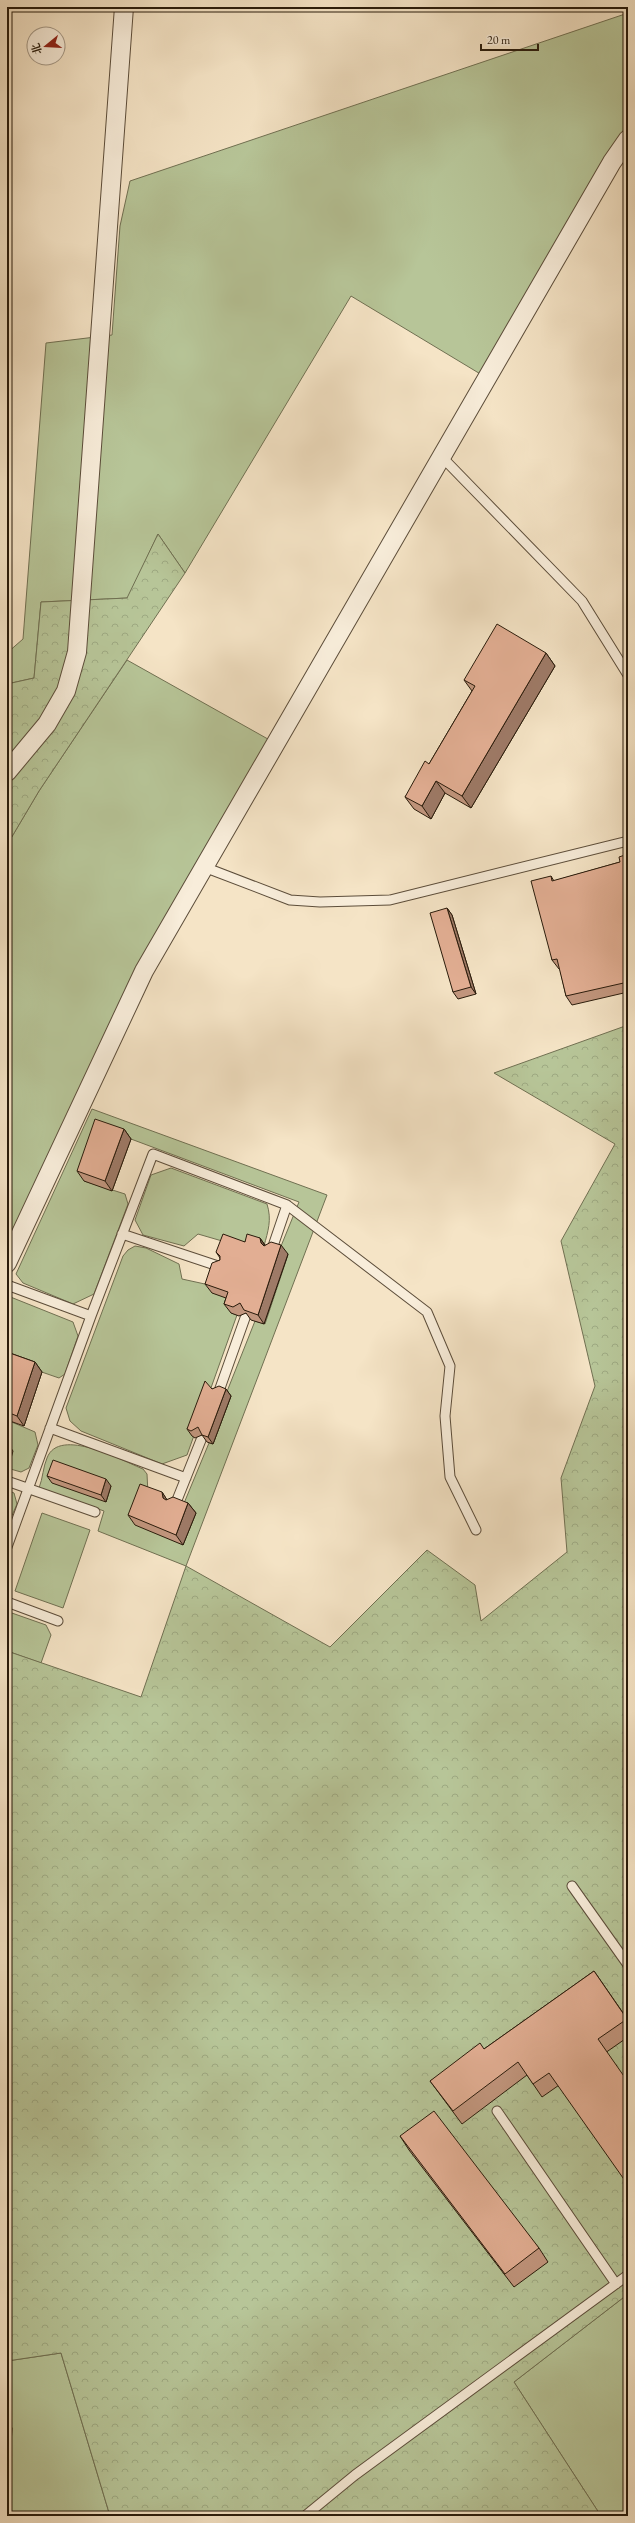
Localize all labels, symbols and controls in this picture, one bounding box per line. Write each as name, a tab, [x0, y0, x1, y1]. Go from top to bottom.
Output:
north arrow	[26, 26, 66, 66]
scale bar	[481, 26, 538, 52]
text: 20 m	[487, 32, 511, 48]
text: 北	[28, 42, 45, 56]

